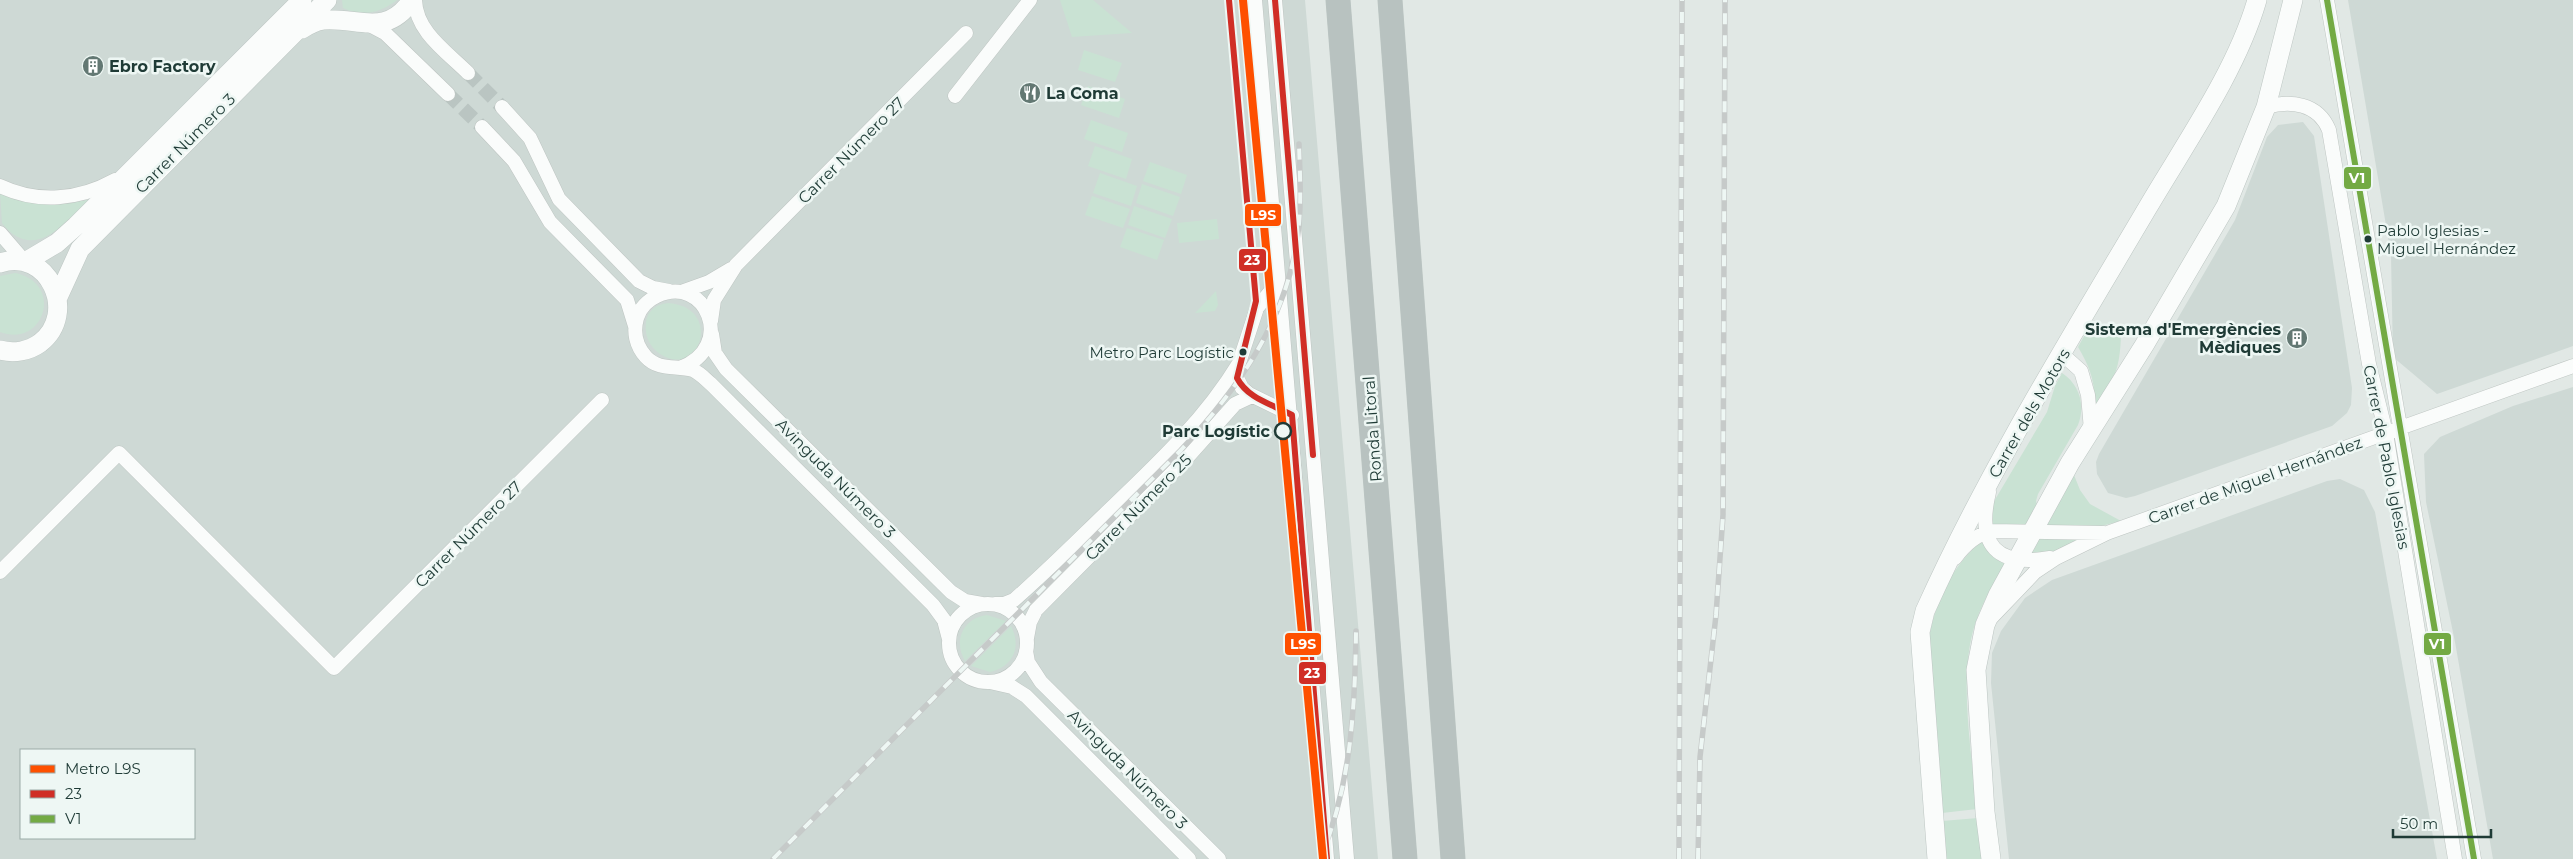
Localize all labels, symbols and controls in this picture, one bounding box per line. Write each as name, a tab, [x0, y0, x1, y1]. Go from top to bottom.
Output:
building icon: Ebro Factory	[81, 54, 105, 78]
place label: Ebro Factory	[109, 57, 216, 76]
restaurant icon: La Coma	[1018, 81, 1042, 105]
place label: La Coma	[1046, 84, 1119, 103]
street label: Carrer Número 3	[132, 90, 239, 197]
street label: Carrer Número 27	[794, 93, 909, 208]
line badge: V1	[2343, 166, 2372, 190]
text: V1	[2348, 169, 2365, 187]
line badge: L9S	[1244, 203, 1282, 227]
text: L9S	[1250, 206, 1276, 224]
place label: Pablo Iglesias - Miguel Hernández	[2377, 221, 2516, 258]
marker: Pablo Iglesias - Miguel Hernández	[2363, 234, 2373, 244]
line badge: 23	[1238, 248, 1267, 272]
text: 23	[1244, 251, 1260, 269]
place label: Sistema d'Emergències Mèdiques	[2085, 320, 2282, 357]
building icon: Sistema d'Emergències Mèdiques	[2285, 326, 2309, 350]
place label: Metro Parc Logístic	[1089, 343, 1234, 362]
street label: Carrer dels Motors	[1985, 345, 2074, 481]
marker: Metro Parc Logístic	[1238, 347, 1248, 357]
street label: Carrer de Pablo Iglesias	[2359, 363, 2414, 551]
street label: Ronda Litoral	[1359, 375, 1386, 483]
street label: Avinguda Número 3	[772, 415, 899, 542]
place label: Parc Logístic	[1162, 422, 1271, 441]
marker: Parc Logístic	[1274, 422, 1292, 440]
street label: Carrer de Miguel Hernández	[2146, 433, 2365, 528]
street label: Carrer Número 25	[1081, 450, 1195, 564]
street label: Carrer Número 27	[411, 477, 526, 592]
line badge: L9S	[1284, 632, 1322, 656]
line badge: V1	[2423, 632, 2452, 656]
text: L9S	[1290, 635, 1316, 653]
text: V1	[2428, 635, 2445, 653]
line badge: 23	[1298, 661, 1327, 685]
text: 23	[1304, 664, 1320, 682]
street label: Avinguda Número 3	[1064, 706, 1191, 833]
legend	[20, 749, 195, 839]
text: Metro L9S	[65, 759, 141, 778]
text: 23	[65, 784, 82, 803]
scale bar	[2393, 806, 2490, 838]
text: V1	[65, 809, 81, 828]
text: 50 m	[2400, 814, 2438, 833]

